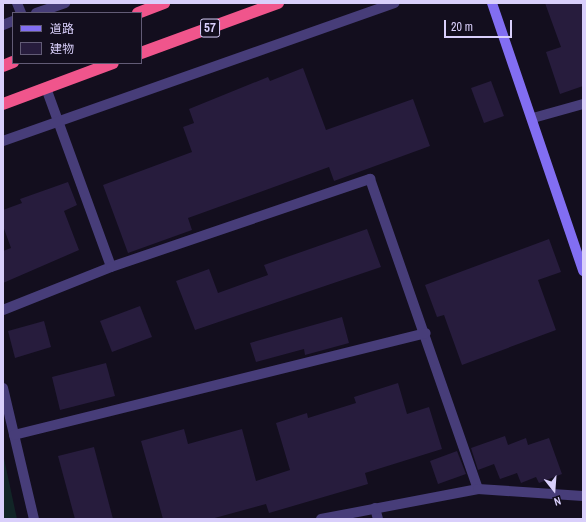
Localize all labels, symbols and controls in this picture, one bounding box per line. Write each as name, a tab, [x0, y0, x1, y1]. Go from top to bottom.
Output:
legend	[12, 12, 142, 64]
scale bar	[446, 12, 514, 38]
road number: 57	[200, 17, 220, 39]
text: 20 m	[451, 19, 473, 35]
text: 道路	[50, 21, 74, 37]
text: 建物	[50, 41, 74, 57]
north arrow	[534, 470, 574, 510]
text: N	[552, 494, 563, 509]

